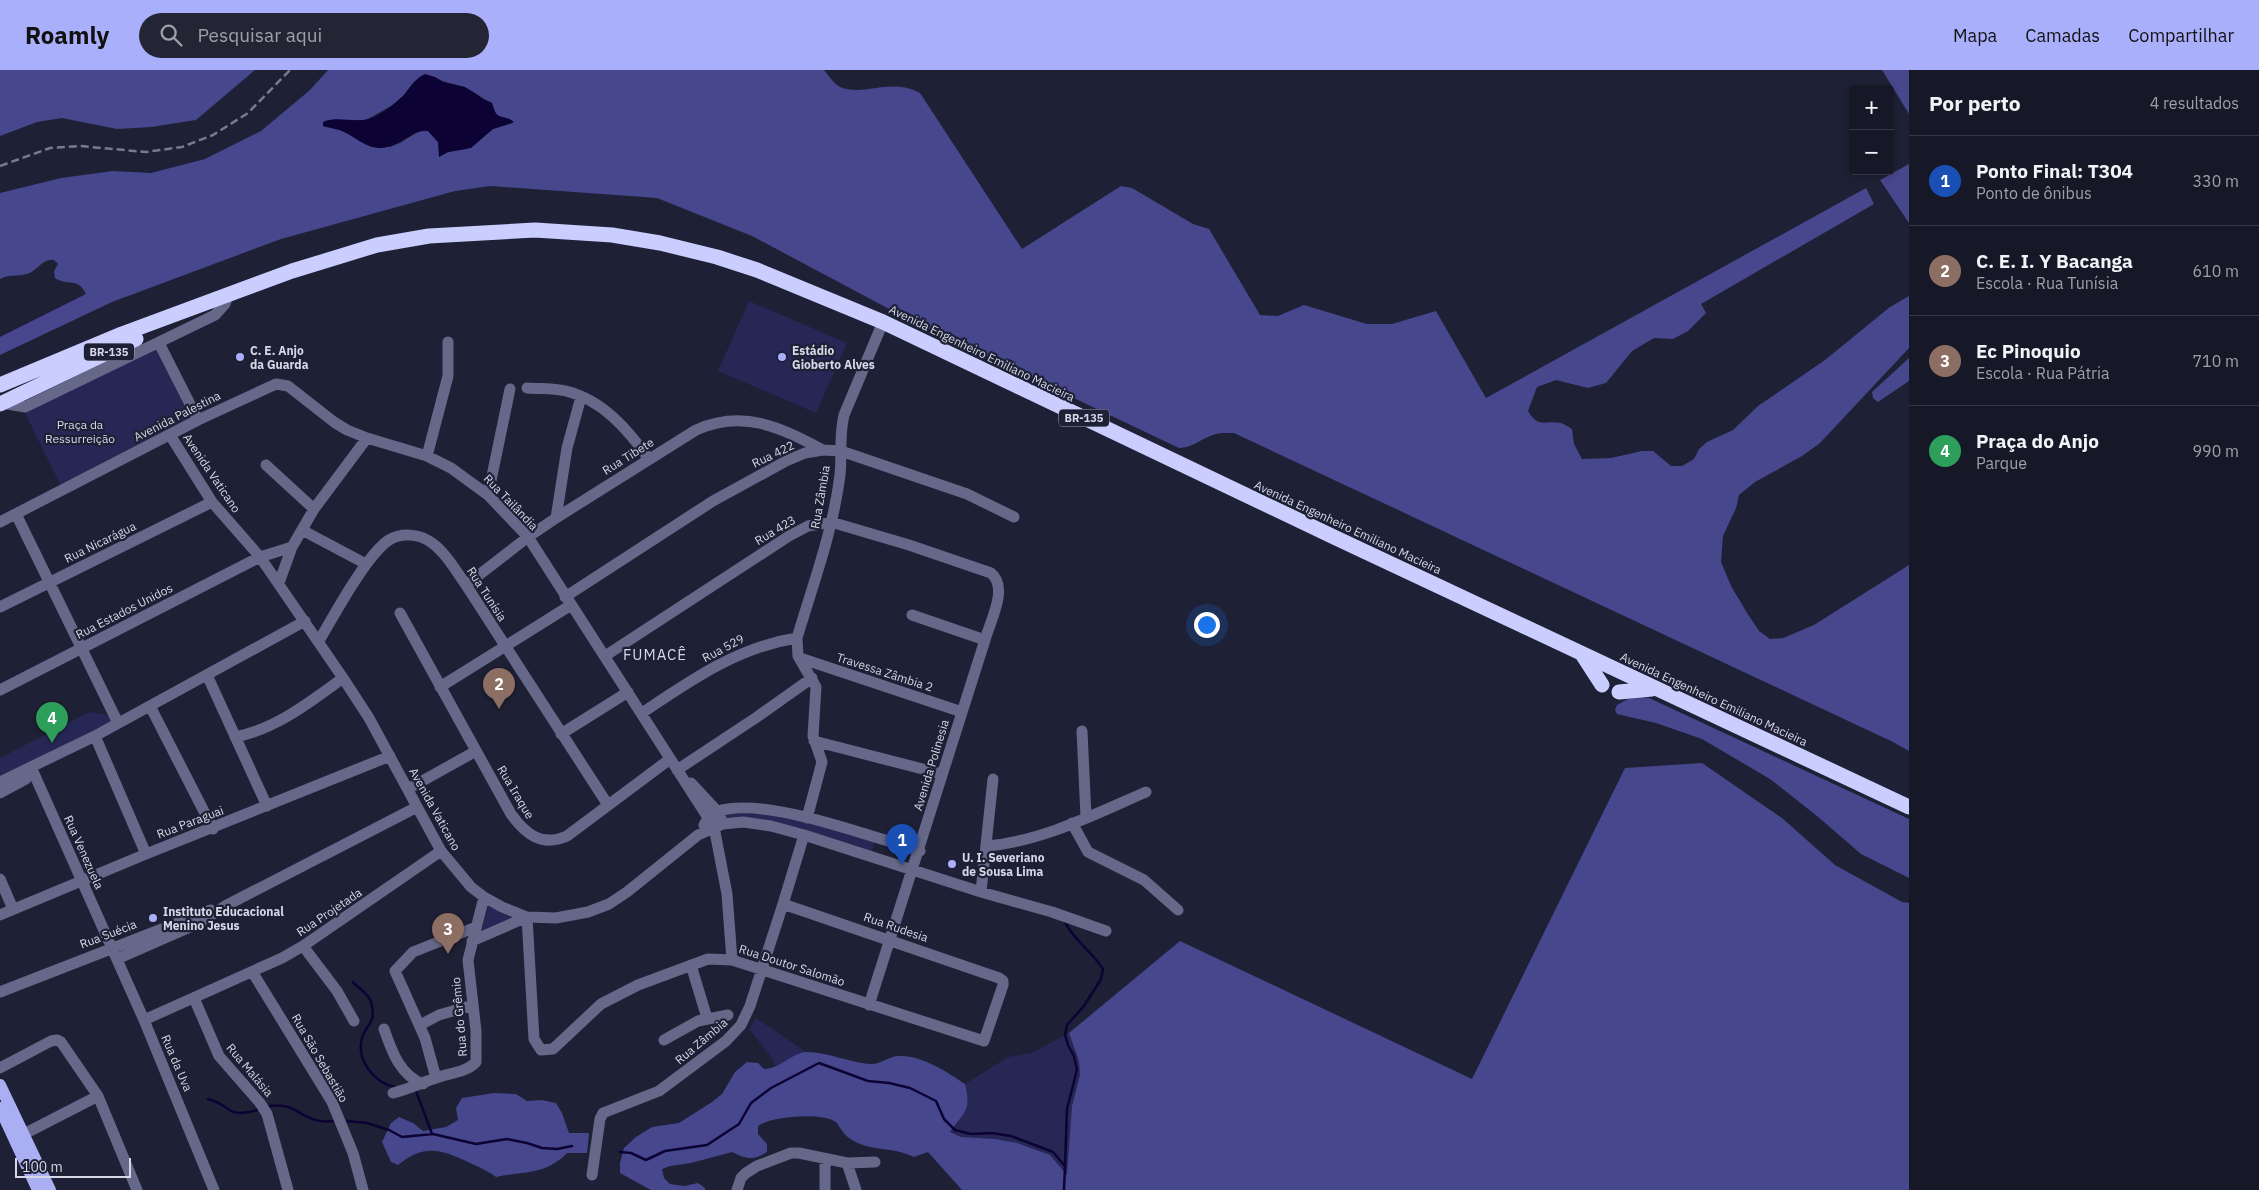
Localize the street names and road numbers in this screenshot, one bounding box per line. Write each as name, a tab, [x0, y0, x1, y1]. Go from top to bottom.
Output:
street label: Avenida Engenheiro Emiliano Macieira	[887, 301, 1078, 405]
road number: BR-135	[84, 344, 134, 360]
street label: Avenida Palestina	[131, 387, 223, 444]
road number: BR-135	[1059, 409, 1109, 426]
street label: Avenida Vaticano	[180, 430, 244, 516]
street label: Rua Tibete	[599, 434, 657, 478]
street label: Rua 422	[749, 437, 797, 471]
street label: Rua Zâmbia	[807, 464, 833, 530]
street label: Rua Tailândia	[481, 471, 542, 534]
street label: Avenida Engenheiro Emiliano Macieira	[1252, 477, 1444, 577]
street label: Rua 423	[752, 512, 798, 548]
street label: Rua Nicarágua	[62, 518, 139, 566]
street label: Rua Tunísia	[464, 564, 510, 625]
street label: Rua Estados Unidos	[73, 580, 175, 642]
street label: Rua 529	[699, 631, 747, 665]
street label: Travessa Zâmbia 2	[835, 649, 935, 695]
street label: Avenida Engenheiro Emiliano Macieira	[1618, 649, 1810, 749]
street label: Avenida Polinesia	[910, 717, 952, 812]
street label: Rua Iraque	[494, 763, 538, 822]
street label: Avenida Vaticano	[406, 765, 464, 853]
street label: Rua Paraguai	[154, 802, 226, 842]
street label: Rua Venezuela	[61, 813, 107, 892]
street label: Rua Projetada	[293, 884, 365, 939]
street label: Rua Rudesia	[862, 909, 931, 945]
street label: Rua Suécia	[78, 916, 139, 952]
street label: Rua Doutor Salomão	[737, 941, 847, 989]
street label: Rua do Grêmio	[448, 976, 470, 1057]
street label: Rua São Sebastião	[289, 1011, 352, 1105]
street label: Rua Zâmbia	[672, 1014, 731, 1067]
street label: Rua da Uva	[158, 1032, 196, 1094]
street label: Rua Malásia	[223, 1040, 277, 1100]

